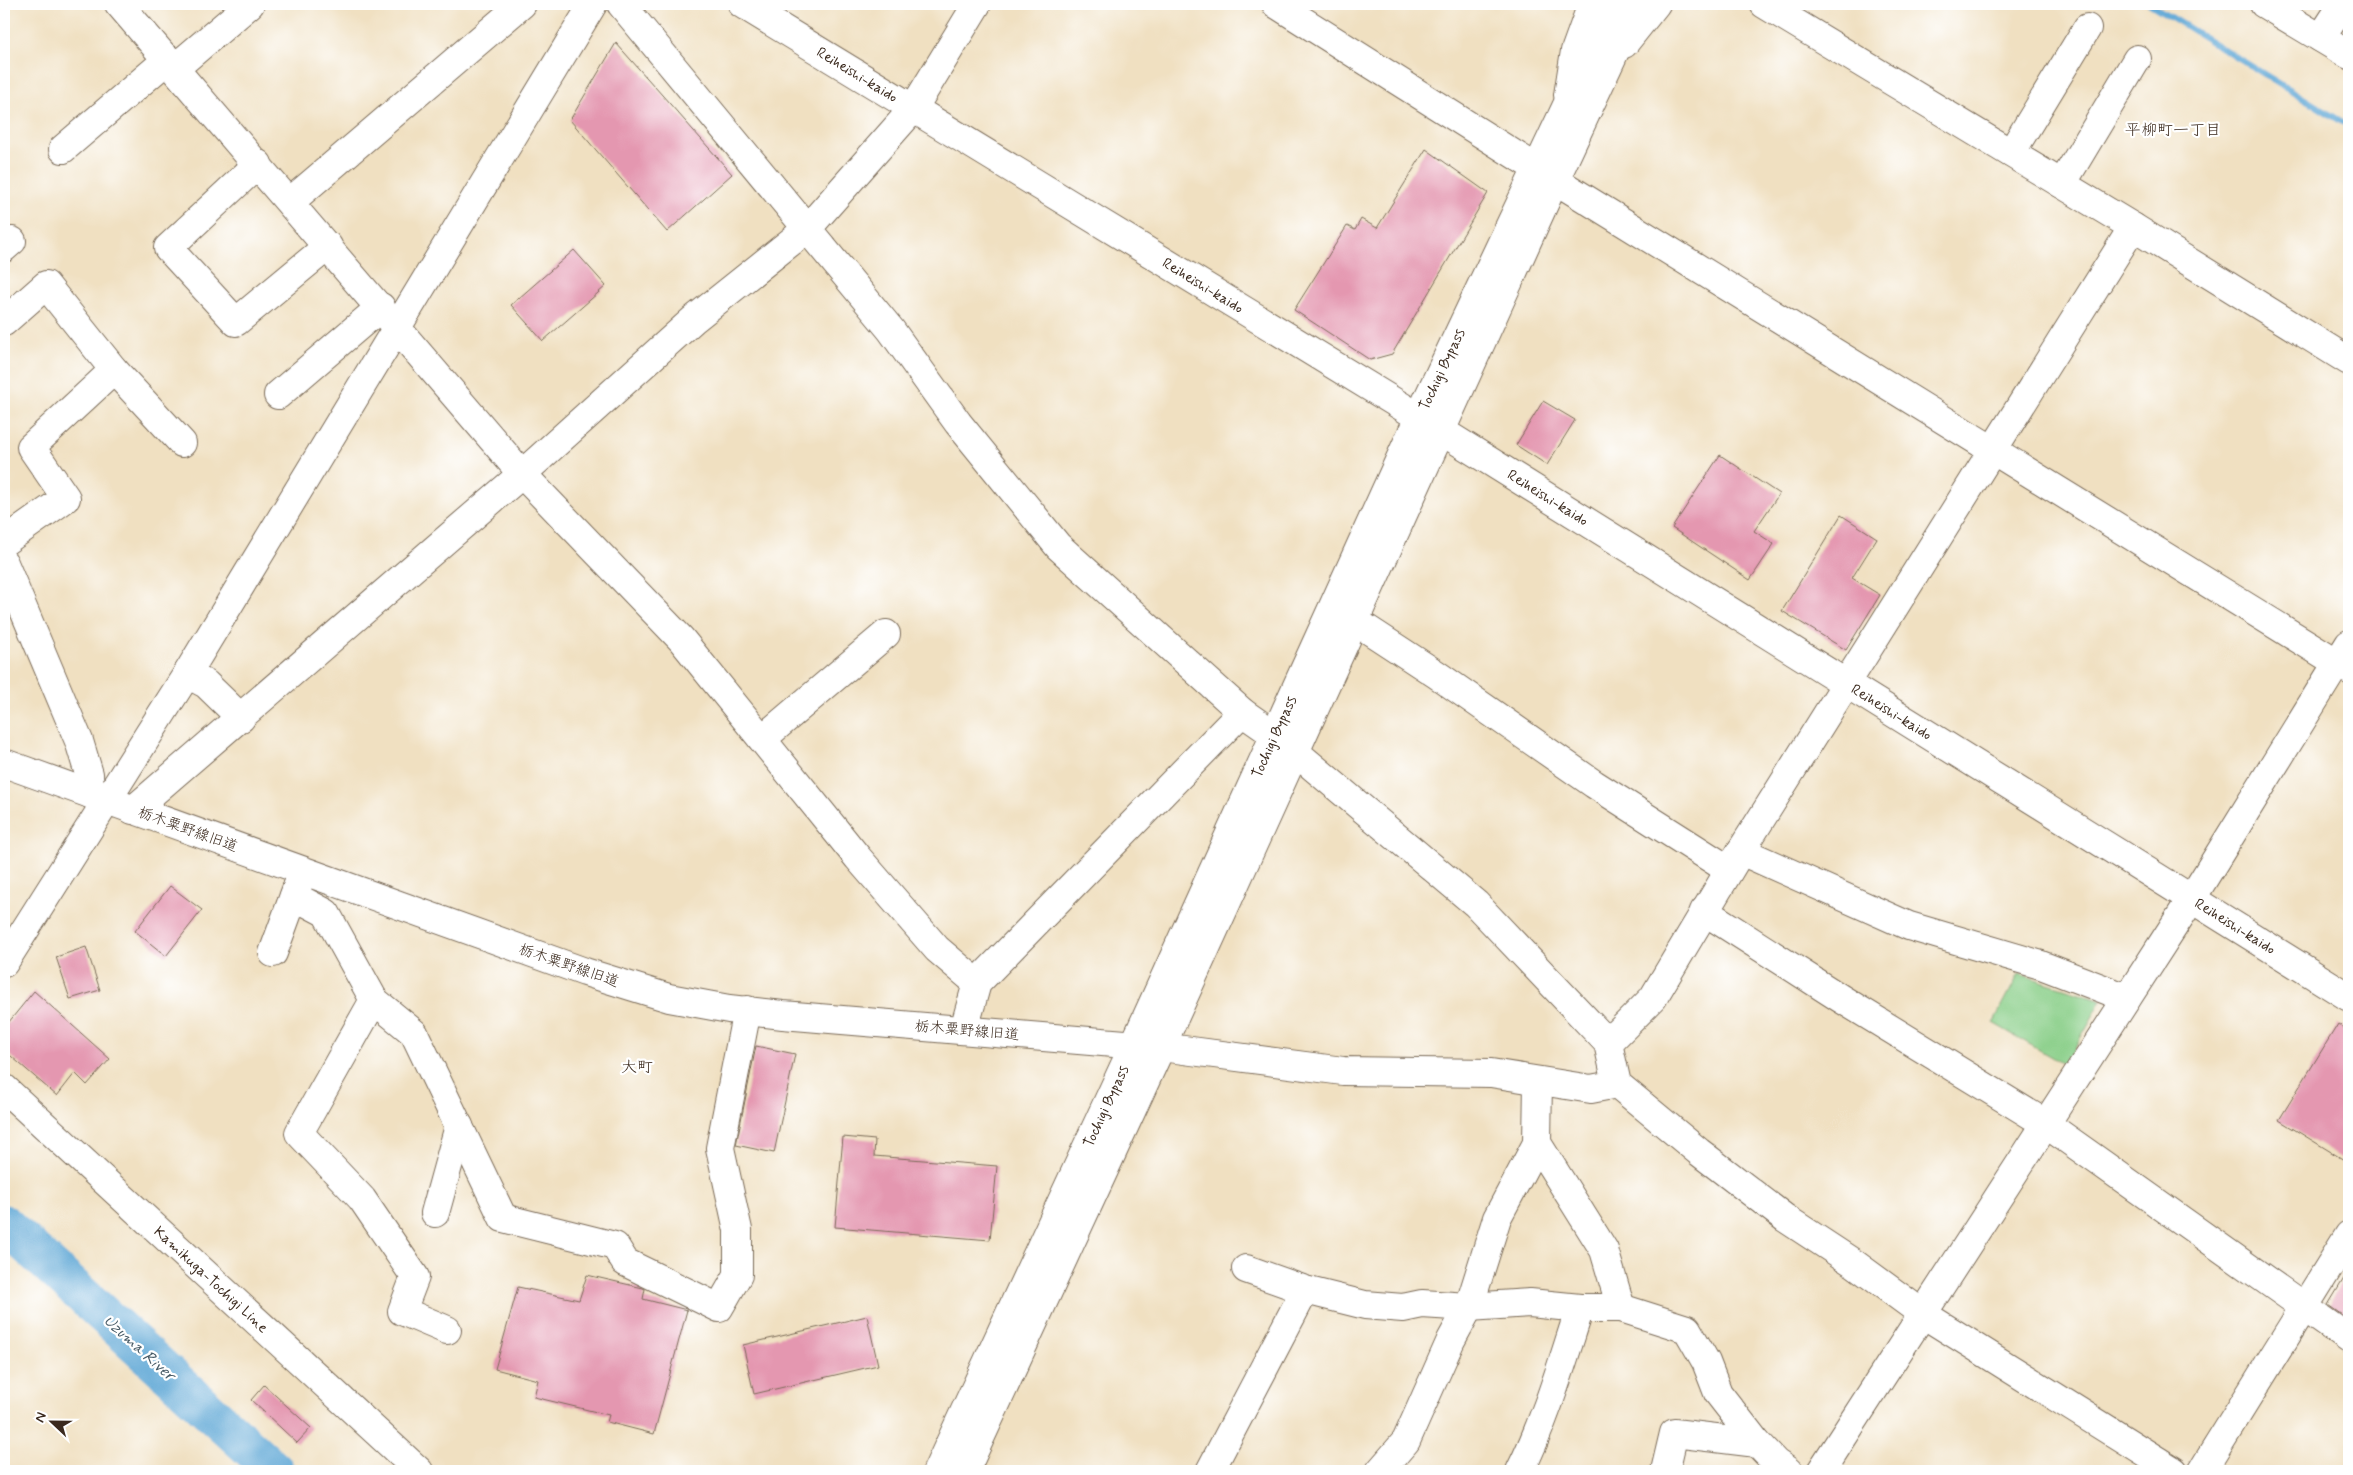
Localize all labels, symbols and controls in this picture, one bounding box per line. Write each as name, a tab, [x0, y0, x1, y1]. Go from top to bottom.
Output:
street label: Reiheishi-kaido	[812, 43, 901, 108]
district label: 平柳町一丁目	[2125, 120, 2221, 141]
street label: Reiheishi-kaido	[1158, 254, 1247, 319]
street label: Tochigi Bypass	[1415, 325, 1471, 414]
street label: Reiheishi-kaido	[1503, 465, 1592, 531]
street label: Reiheishi-kaido	[1847, 680, 1936, 746]
street label: Tochigi Bypass	[1248, 693, 1302, 781]
street label: 栃木粟野線旧道	[135, 803, 240, 857]
street label: Reiheishi-kaido	[2190, 894, 2279, 960]
street label: 栃木粟野線旧道	[516, 939, 622, 992]
street label: 栃木粟野線旧道	[914, 1016, 1020, 1046]
district label: 大町	[621, 1057, 653, 1078]
street label: Tochigi Bypass	[1079, 1062, 1134, 1151]
street label: Kamikuga-Tochigi Line	[149, 1222, 272, 1338]
water label: Uzuma River	[99, 1311, 181, 1387]
north arrow	[28, 1398, 78, 1448]
text: N	[31, 1410, 51, 1425]

